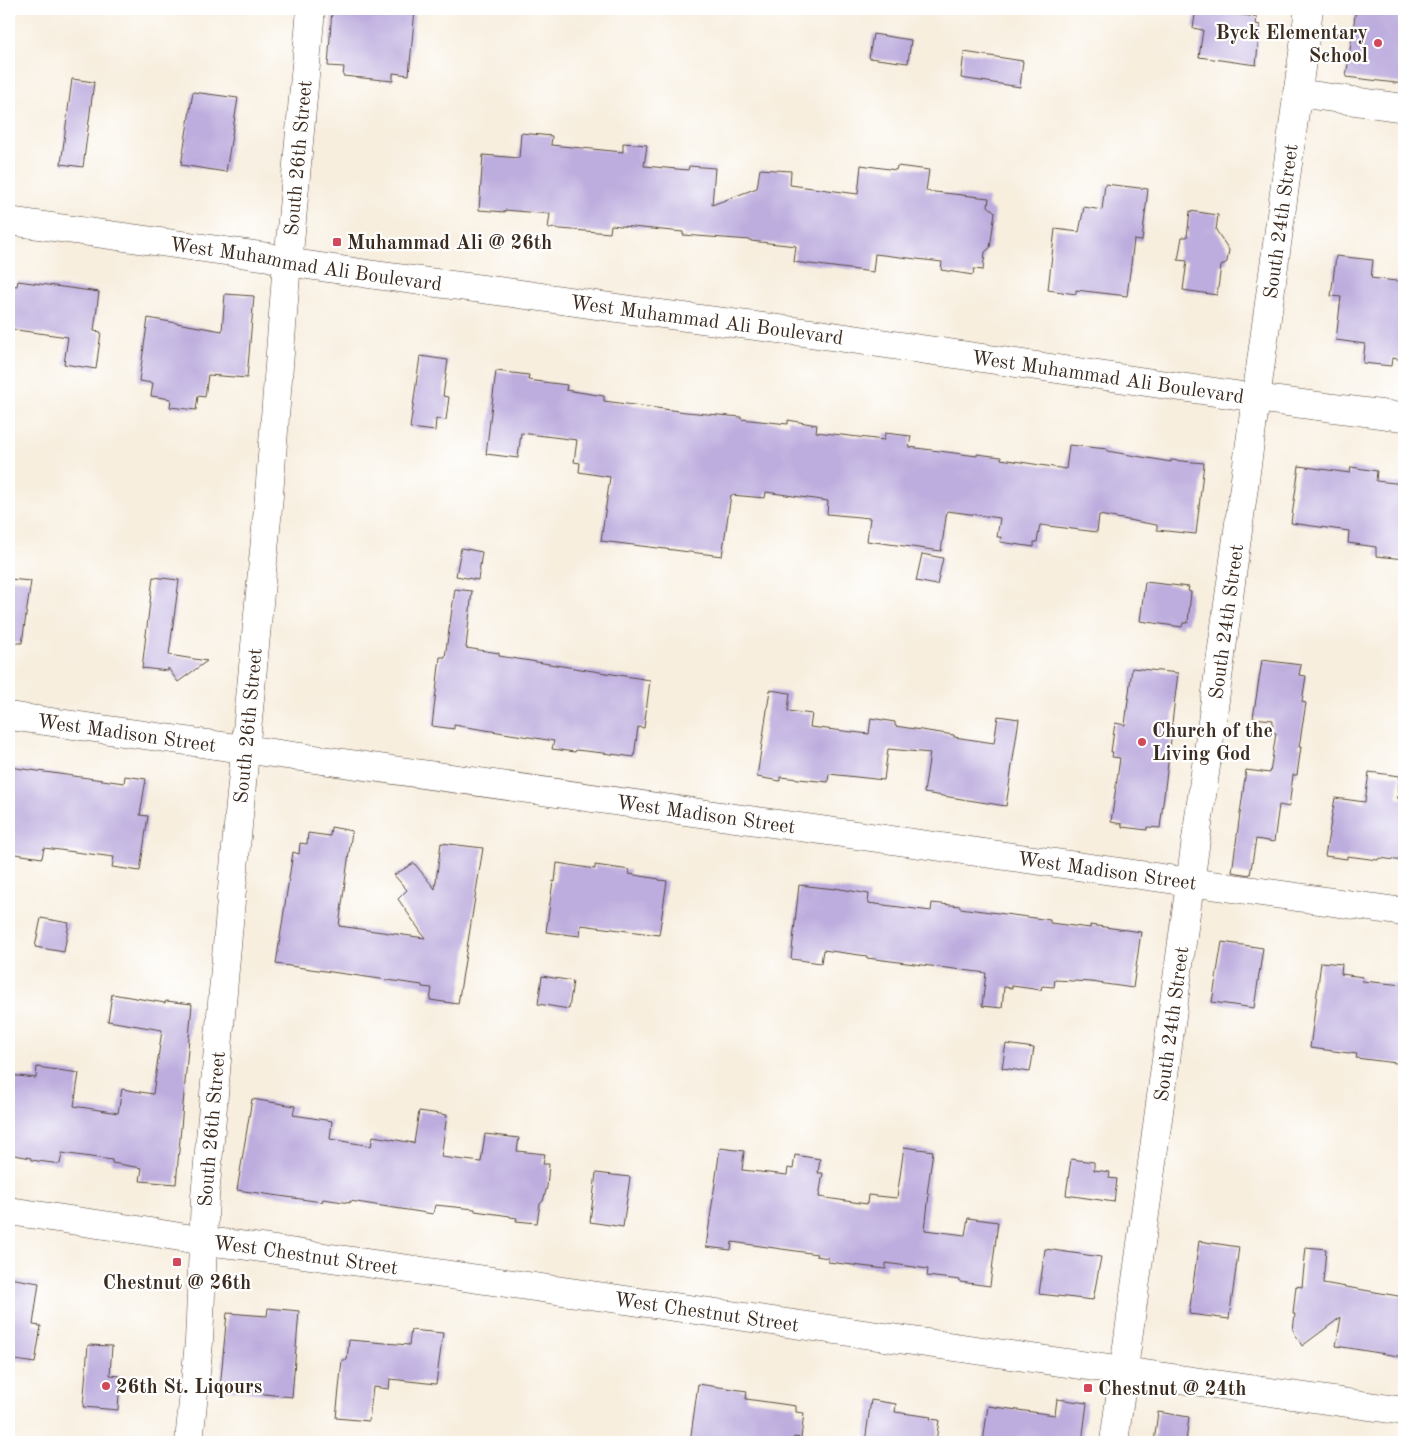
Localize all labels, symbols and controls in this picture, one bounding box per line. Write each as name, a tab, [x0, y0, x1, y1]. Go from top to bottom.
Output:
place label: Byck Elementary School	[1216, 24, 1368, 67]
marker: Byck Elementary School	[1372, 37, 1384, 49]
street label: South 26th Street	[283, 79, 317, 237]
street label: South 24th Street	[1262, 143, 1303, 300]
place label: Muhammad Ali @ 26th	[347, 234, 552, 254]
street label: West Muhammad Ali Boulevard	[168, 235, 443, 296]
marker: Muhammad Ali @ 26th	[331, 236, 343, 248]
street label: West Muhammad Ali Boulevard	[569, 293, 844, 350]
street label: West Muhammad Ali Boulevard	[970, 349, 1245, 408]
street label: South 24th Street	[1207, 543, 1248, 701]
street label: South 26th Street	[232, 647, 267, 804]
street label: West Madison Street	[36, 712, 217, 757]
place label: Church of the Living God	[1152, 722, 1273, 765]
marker: Church of the Living God	[1136, 736, 1148, 748]
street label: West Madison Street	[615, 793, 797, 838]
street label: West Madison Street	[1016, 850, 1198, 895]
street label: South 24th Street	[1152, 945, 1193, 1103]
street label: South 26th Street	[197, 1050, 230, 1207]
street label: West Chestnut Street	[212, 1234, 399, 1279]
marker: Chestnut @ 26th	[171, 1256, 183, 1268]
place label: Chestnut @ 26th	[103, 1274, 251, 1294]
street label: West Chestnut Street	[613, 1290, 800, 1337]
place label: 26th St. Liqours	[116, 1378, 262, 1398]
marker: 26th St. Liqours	[100, 1380, 112, 1392]
place label: Chestnut @ 24th	[1098, 1380, 1246, 1400]
marker: Chestnut @ 24th	[1082, 1382, 1094, 1394]

